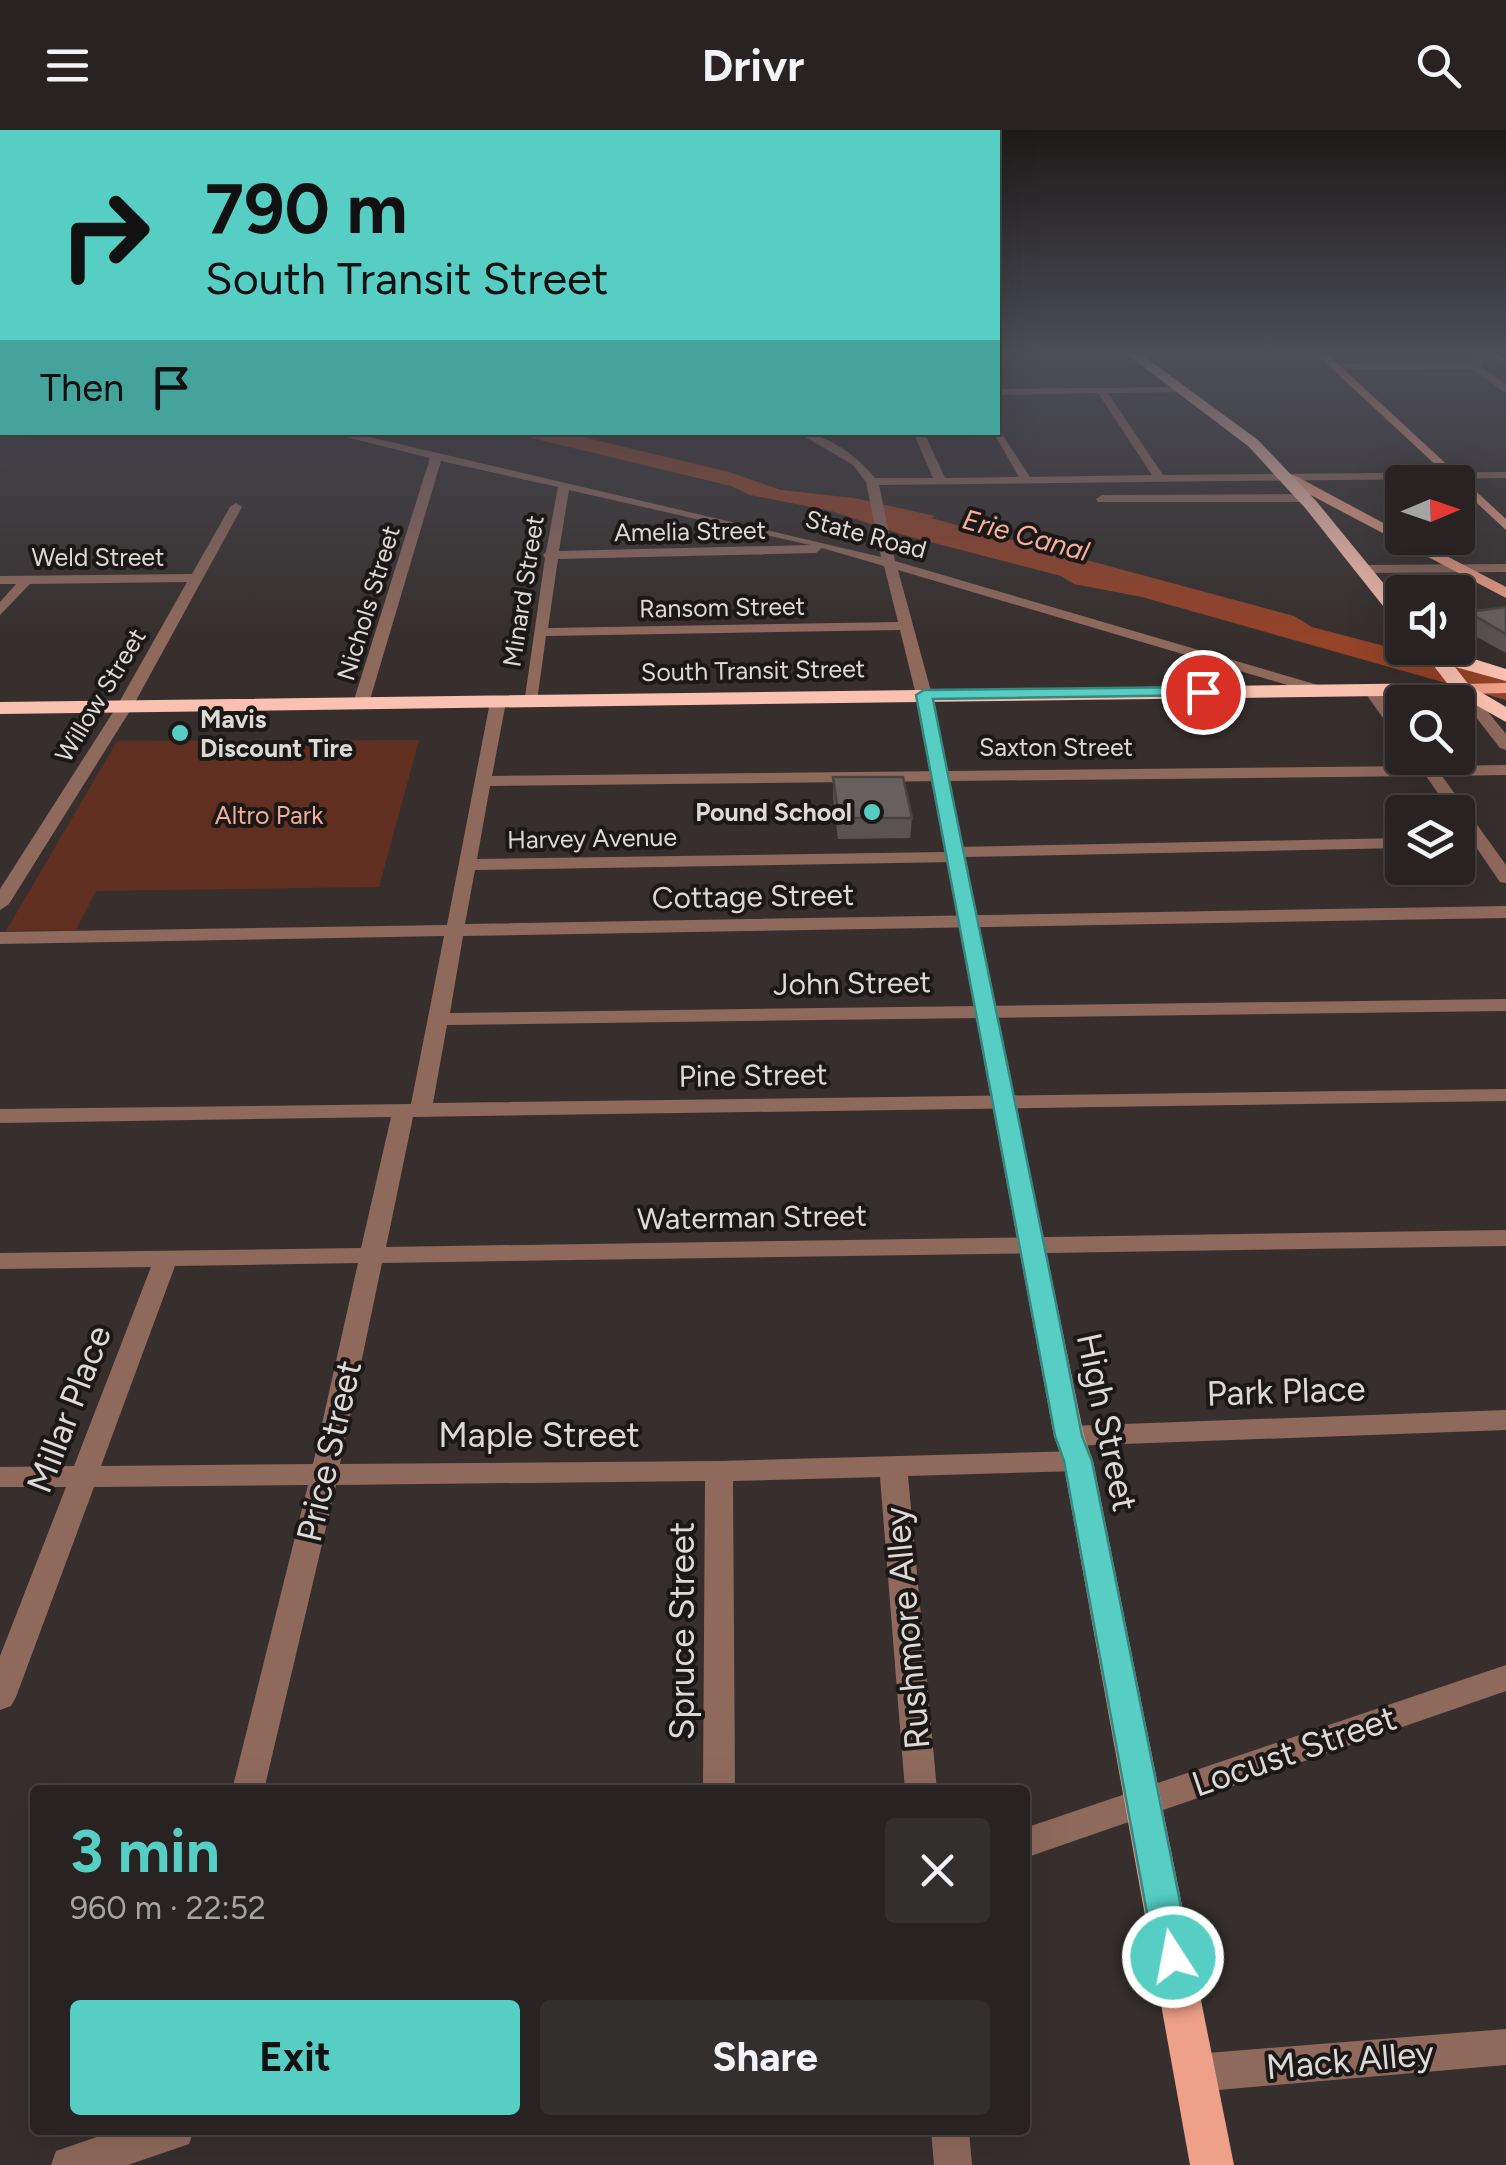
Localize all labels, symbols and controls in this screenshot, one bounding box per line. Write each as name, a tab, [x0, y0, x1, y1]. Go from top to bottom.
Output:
icon: menu	[40, 38, 95, 93]
text: Drivr	[702, 38, 804, 92]
icon: search	[1411, 38, 1466, 93]
text: 790 m	[205, 166, 408, 251]
icon: right	[40, 170, 170, 300]
text: South Transit Street	[205, 251, 609, 305]
icon: arrive	[144, 360, 199, 415]
text: Then	[40, 365, 124, 411]
north arrow	[1385, 465, 1475, 555]
map controls	[1385, 465, 1475, 885]
water label: Erie Canal	[959, 502, 1094, 568]
street label: State Road	[802, 503, 930, 565]
street label: Minard Street	[496, 513, 550, 669]
street label: Amelia Street	[614, 515, 766, 547]
street label: Nichols Street	[330, 522, 406, 684]
street label: Weld Street	[32, 542, 164, 572]
button: sound	[1385, 575, 1475, 665]
street label: Ransom Street	[639, 591, 805, 623]
street label: Willow Street	[48, 623, 152, 767]
pin	[1161, 650, 1246, 735]
street label: South Transit Street	[641, 653, 865, 687]
icon: arrive	[1176, 665, 1231, 720]
button: search	[1385, 685, 1475, 775]
place label: Mavis Discount Tire	[200, 704, 353, 763]
marker: Mavis Discount Tire	[169, 722, 191, 744]
street label: Saxton Street	[979, 732, 1133, 762]
button: layers	[1385, 795, 1475, 885]
place label: Pound School	[695, 797, 852, 827]
park label: Altro Park	[215, 800, 324, 830]
marker: Pound School	[861, 801, 883, 823]
street label: Harvey Avenue	[507, 822, 677, 854]
street label: Cottage Street	[652, 876, 854, 916]
street label: John Street	[773, 963, 931, 1003]
street label: Pine Street	[678, 1055, 828, 1095]
street label: Waterman Street	[637, 1196, 867, 1238]
street label: Millar Place	[18, 1320, 120, 1498]
street label: High Street	[1068, 1329, 1146, 1515]
street label: Price Street	[288, 1356, 370, 1546]
street label: Park Place	[1206, 1367, 1366, 1415]
street label: Maple Street	[438, 1414, 640, 1456]
street label: Rushmore Alley	[875, 1505, 939, 1751]
street label: Spruce Street	[661, 1522, 703, 1740]
street label: Locust Street	[1186, 1696, 1402, 1806]
text: 3 min	[70, 1815, 220, 1887]
button: close	[885, 1818, 990, 1923]
text: 960 m · 22:52	[70, 1889, 266, 1927]
position arrow	[1121, 1905, 1225, 2009]
button: Exit	[70, 2000, 520, 2115]
button: Share	[540, 2000, 990, 2115]
street label: Mack Alley	[1264, 2032, 1436, 2088]

